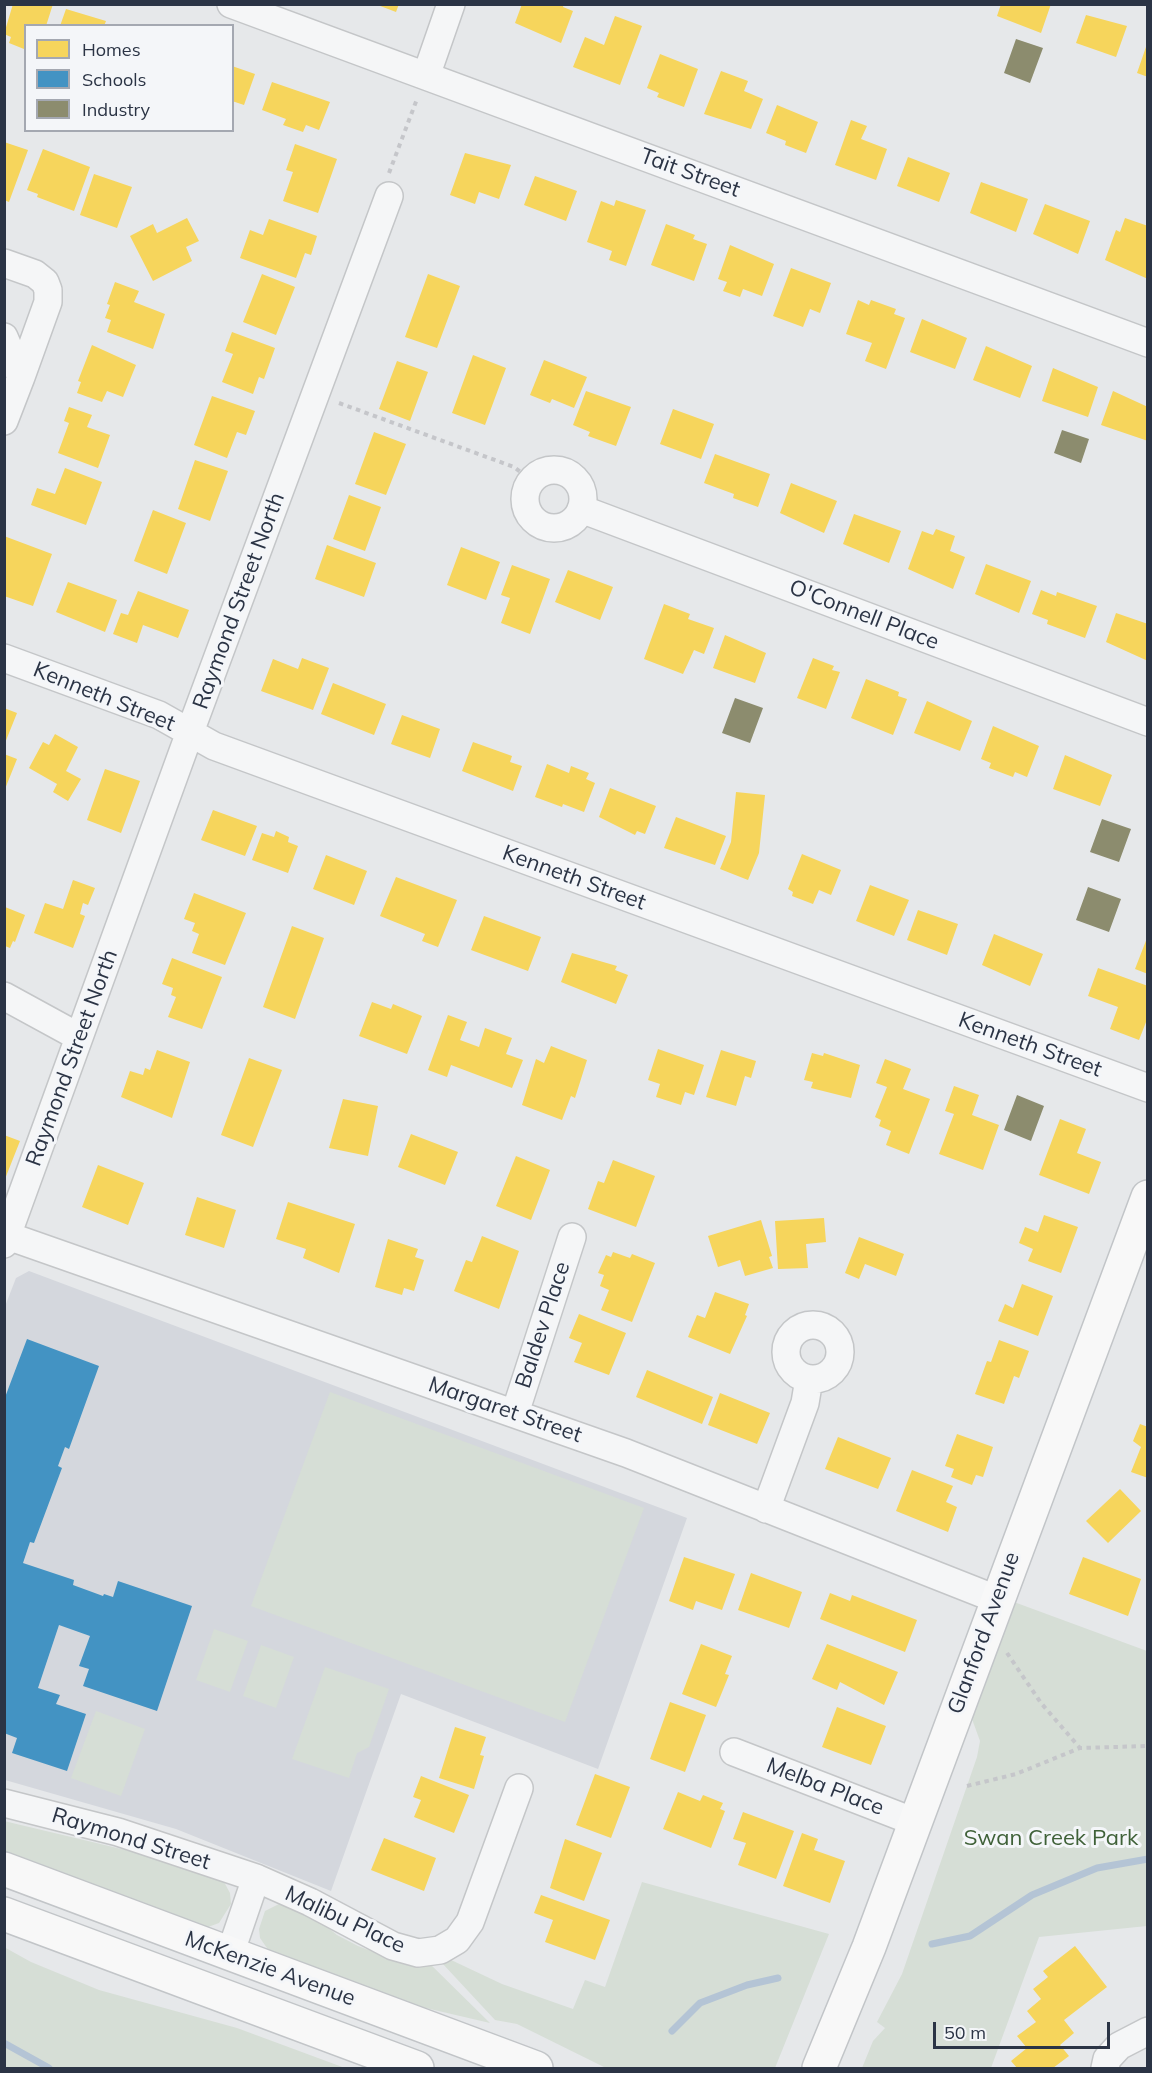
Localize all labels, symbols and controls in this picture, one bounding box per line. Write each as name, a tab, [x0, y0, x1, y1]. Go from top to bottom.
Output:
legend	[24, 24, 234, 132]
text: Homes	[82, 38, 141, 61]
text: Schools	[82, 68, 146, 91]
text: Industry	[82, 98, 150, 121]
street label: Tait Street	[636, 143, 744, 203]
street label: Raymond Street North	[188, 489, 290, 713]
street label: O'Connell Place	[785, 574, 943, 656]
street label: Kenneth Street	[29, 657, 179, 737]
street label: Kenneth Street	[499, 840, 649, 916]
street label: Raymond Street North	[21, 946, 123, 1170]
street label: Kenneth Street	[955, 1007, 1105, 1083]
street label: Baldev Place	[510, 1259, 576, 1391]
street label: Margaret Street	[425, 1371, 585, 1449]
street label: Glanford Avenue	[942, 1548, 1026, 1718]
street label: Melba Place	[763, 1753, 887, 1821]
street label: Raymond Street	[48, 1802, 214, 1876]
park label: Swan Creek Park	[964, 1825, 1138, 1851]
street label: Malibu Place	[281, 1881, 409, 1959]
street label: McKenzie Avenue	[181, 1926, 359, 2012]
scale bar	[936, 2010, 1113, 2048]
text: 50 m	[944, 2021, 986, 2044]

